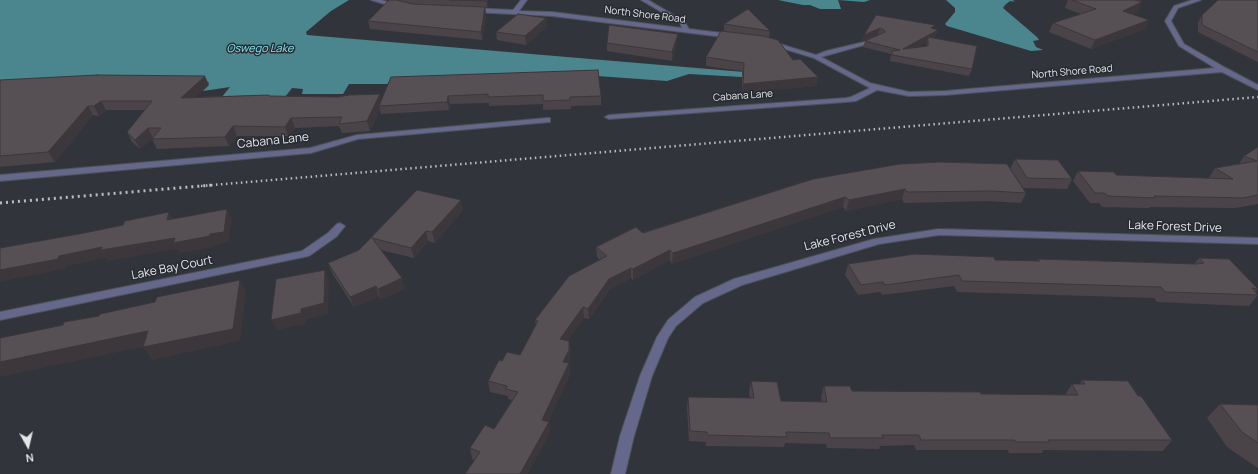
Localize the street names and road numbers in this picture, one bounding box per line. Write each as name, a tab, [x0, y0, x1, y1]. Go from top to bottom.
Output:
street label: North Shore Road	[604, 4, 686, 26]
street label: North Shore Road	[1031, 62, 1113, 82]
street label: Cabana Lane	[713, 88, 773, 104]
street label: Cabana Lane	[236, 130, 310, 152]
street label: Lake Forest Drive	[803, 218, 897, 254]
street label: Lake Forest Drive	[1128, 218, 1222, 236]
street label: Lake Bay Court	[130, 253, 214, 283]

